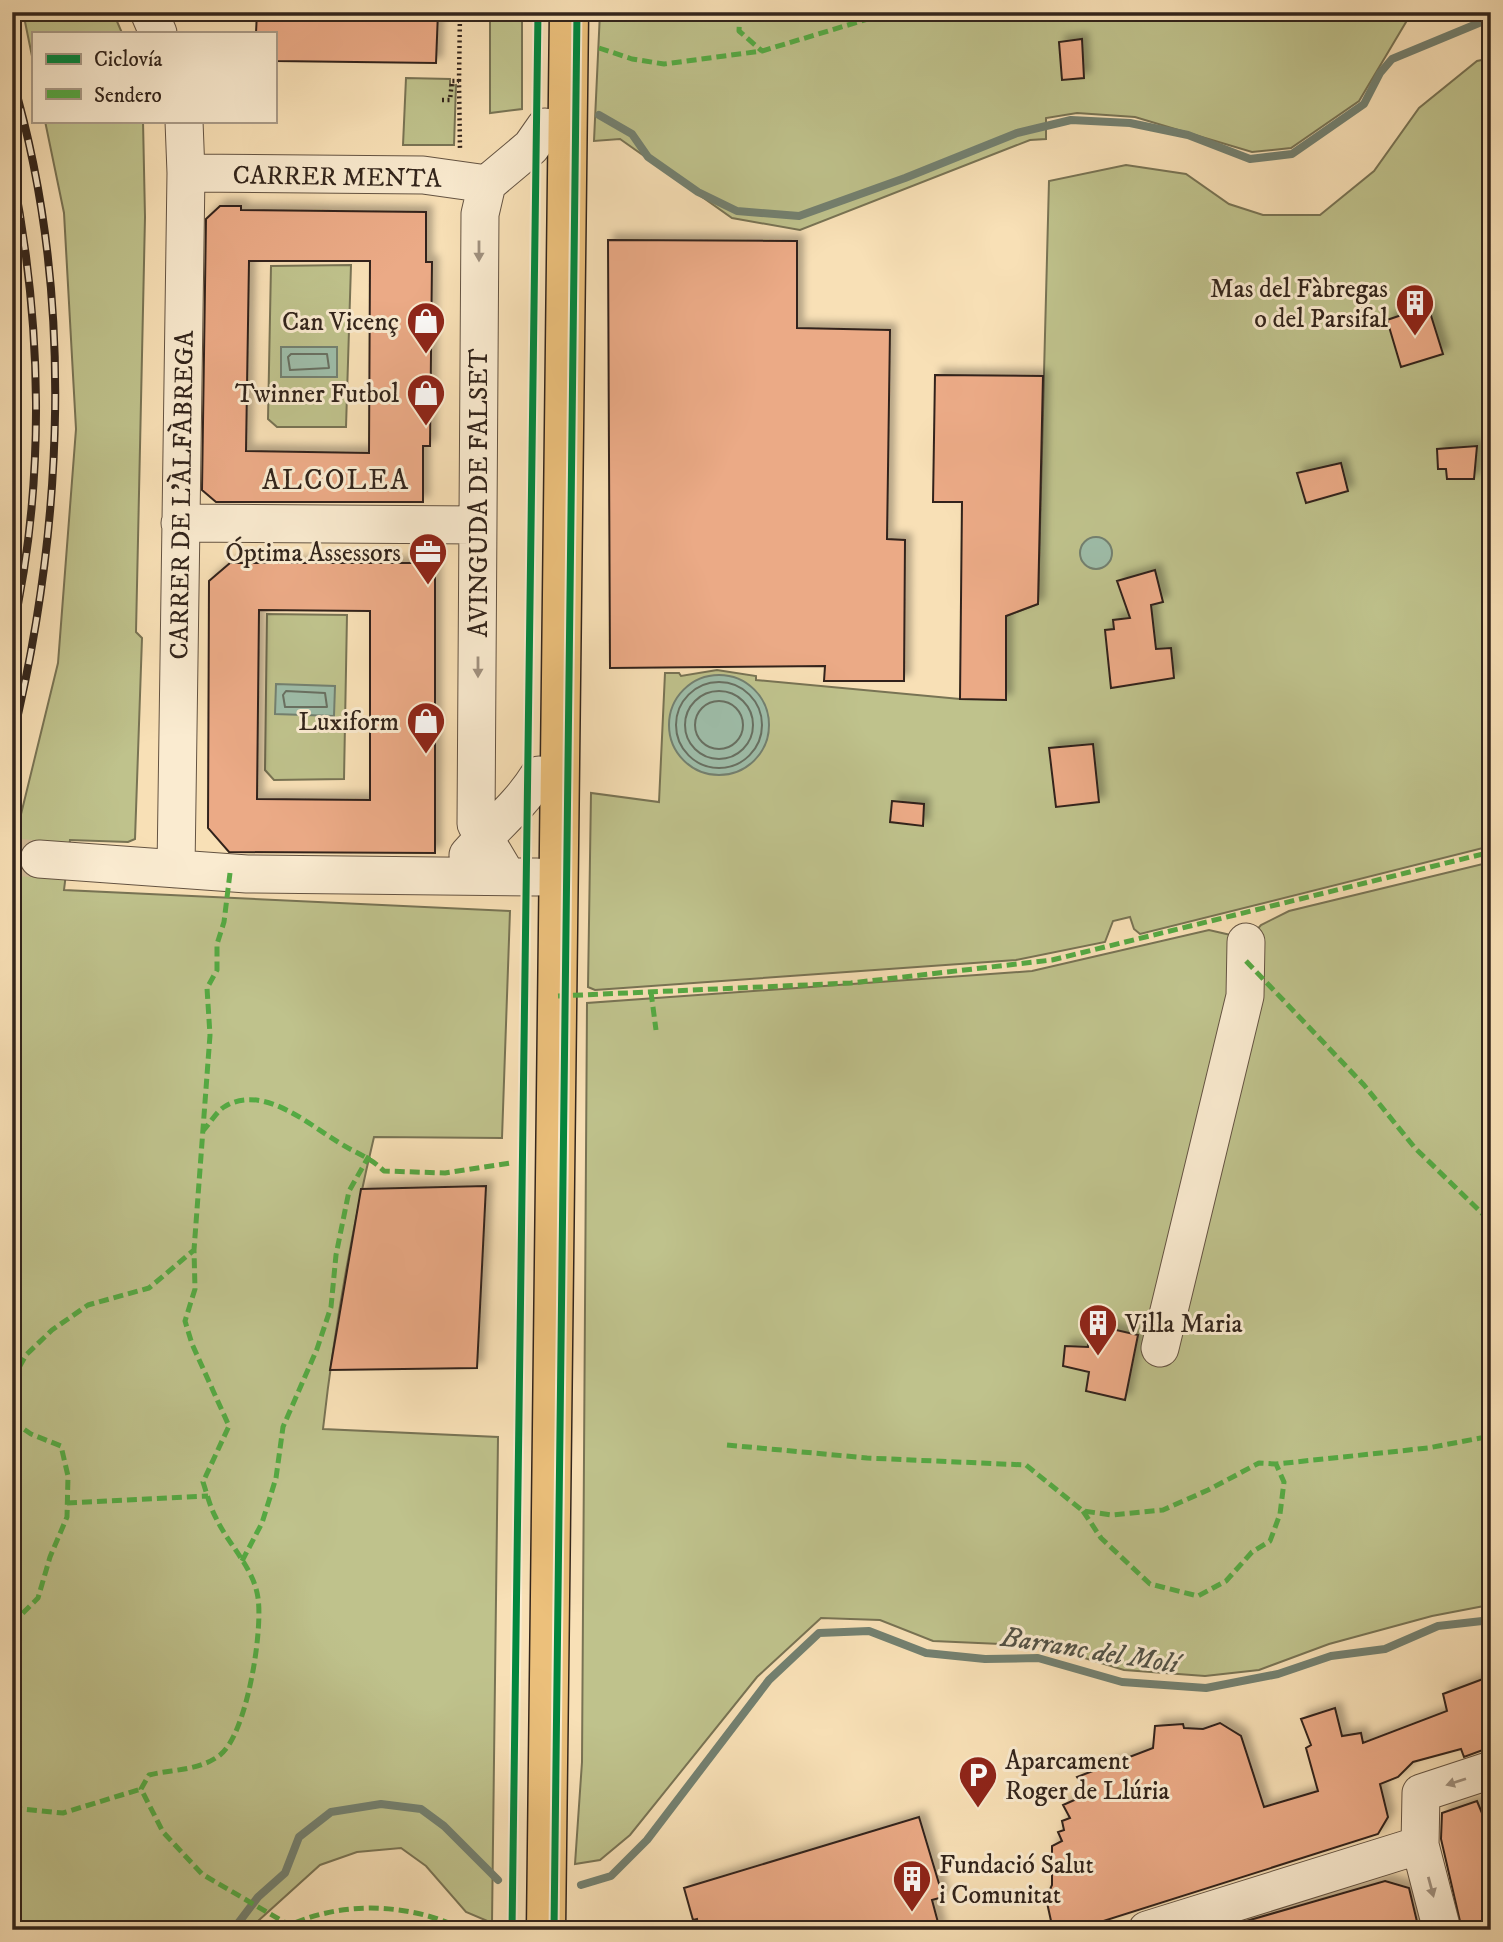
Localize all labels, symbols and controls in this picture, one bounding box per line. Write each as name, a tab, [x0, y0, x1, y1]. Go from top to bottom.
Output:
legend	[32, 32, 276, 122]
text: Ciclovía	[94, 47, 162, 73]
text: Sendero	[94, 83, 162, 109]
street label: CARRER MENTA	[232, 159, 442, 196]
one-way arrow	[473, 240, 485, 262]
place label: Mas del Fàbregas o del Parsifal	[1210, 273, 1388, 336]
building icon: Mas del Fàbregas o del Parsifal	[1394, 282, 1436, 337]
shop icon: Can Vicenç	[405, 300, 447, 355]
place label: Can Vicenç	[282, 306, 399, 339]
street label: CARRER DE L'ÀLFÀBREGA	[162, 330, 202, 660]
street label: AVINGUDA DE FALSET	[463, 348, 496, 637]
shop icon: Twinner Futbol	[405, 372, 447, 427]
place label: Twinner Futbol	[235, 378, 399, 411]
district label: ALCOLEA	[262, 463, 410, 498]
office icon: Óptima Assessors	[407, 531, 449, 586]
place label: Óptima Assessors	[225, 536, 401, 570]
one-way arrow	[472, 656, 484, 678]
shop icon: Luxiform	[405, 700, 447, 755]
place label: Luxiform	[298, 706, 399, 739]
building icon: Villa Maria	[1077, 1302, 1119, 1357]
place label: Villa Maria	[1124, 1308, 1242, 1341]
water label: Barranc del Molí	[998, 1619, 1185, 1682]
place label: Aparcament Roger de Llúria	[1005, 1745, 1170, 1808]
parking icon: Aparcament Roger de Llúria	[957, 1754, 999, 1809]
one-way arrow	[1445, 1777, 1466, 1787]
place label: Fundació Salut i Comunitat	[939, 1849, 1094, 1912]
building icon: Fundació Salut i Comunitat	[891, 1858, 933, 1913]
one-way arrow	[1426, 1876, 1437, 1898]

